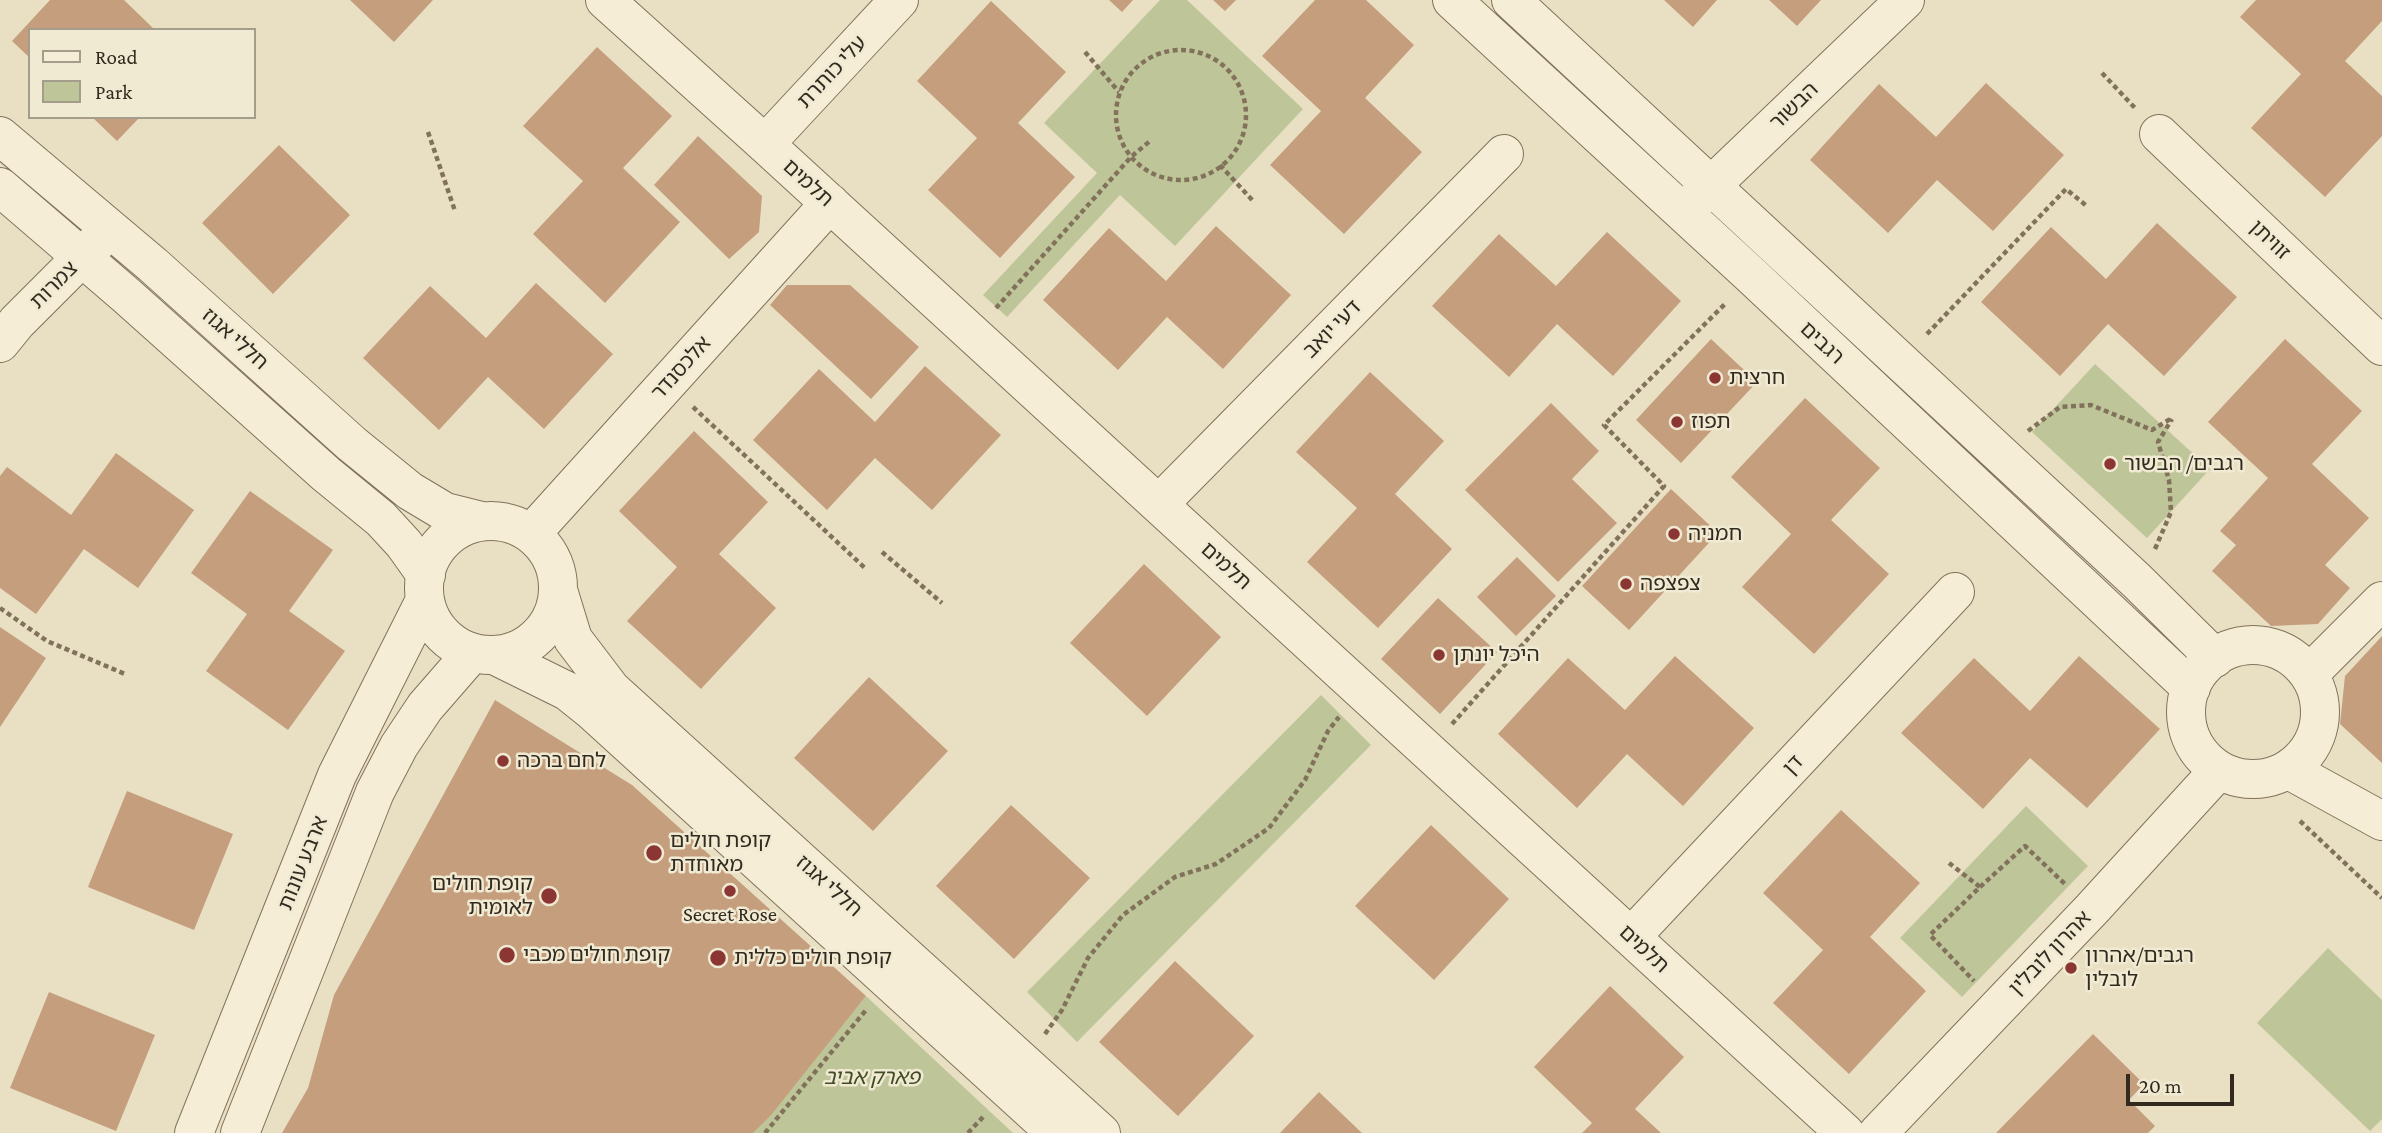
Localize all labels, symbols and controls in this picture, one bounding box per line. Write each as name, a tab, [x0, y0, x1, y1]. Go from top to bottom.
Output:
legend	[28, 28, 256, 119]
street label: עלי כותרת	[792, 31, 872, 113]
text: Road	[95, 45, 138, 69]
street label: הבשור	[1765, 77, 1823, 135]
text: Park	[95, 80, 132, 104]
street label: תלמים	[778, 154, 838, 212]
street label: זוויתן	[2244, 215, 2296, 265]
street label: צמרות	[25, 256, 83, 314]
street label: דעי יואב	[1298, 295, 1366, 363]
street label: חללי אגוז	[197, 303, 273, 375]
street label: רגבים	[1795, 316, 1849, 370]
street label: אלכסנדר	[646, 331, 716, 405]
place label: חרצית	[1729, 365, 1785, 391]
marker: חרצית	[1707, 370, 1723, 386]
place label: תפוז	[1691, 409, 1731, 435]
marker: תפוז	[1669, 414, 1685, 430]
place label: רגבים/ הבשור	[2124, 451, 2244, 477]
marker: רגבים/ הבשור	[2102, 456, 2118, 472]
place label: חמניה	[1688, 521, 1742, 547]
marker: חמניה	[1666, 526, 1682, 542]
street label: תלמים	[1196, 537, 1256, 595]
place label: צפצפה	[1640, 571, 1701, 597]
marker: צפצפה	[1618, 576, 1634, 592]
place label: היכל יונתן	[1453, 642, 1540, 668]
marker: היכל יונתן	[1431, 647, 1447, 663]
place label: לחם ברכה	[517, 748, 606, 774]
street label: דן	[1778, 750, 1808, 780]
marker: לחם ברכה	[495, 753, 511, 769]
street label: ארבע עונות	[273, 812, 333, 914]
place label: קופת חולים מאוחדת	[670, 828, 771, 878]
marker: קופת חולים מאוחדת	[644, 843, 664, 863]
street label: חללי אגוז	[791, 850, 867, 922]
place label: קופת חולים לאומית	[432, 871, 533, 921]
marker: Secret Rose	[722, 883, 738, 899]
marker: קופת חולים לאומית	[539, 886, 559, 906]
place label: Secret Rose	[683, 902, 777, 928]
street label: אהרון לובלין	[2003, 905, 2097, 1001]
street label: תלמים	[1614, 920, 1674, 978]
place label: קופת חולים מכבי	[523, 942, 671, 968]
place label: רגבים/אהרון לובלין	[2085, 943, 2194, 993]
marker: קופת חולים מכבי	[497, 945, 517, 965]
place label: קופת חולים כללית	[734, 945, 892, 971]
marker: קופת חולים כללית	[708, 948, 728, 968]
marker: רגבים/אהרון לובלין	[2063, 960, 2079, 976]
scale bar	[2130, 1060, 2238, 1104]
park label: פארק אביב	[824, 1065, 920, 1091]
text: 20 m	[2139, 1074, 2182, 1098]

